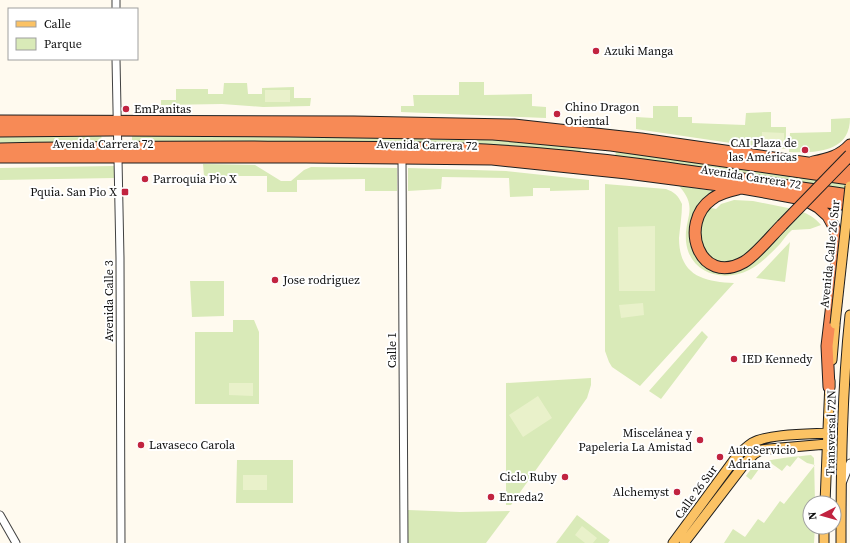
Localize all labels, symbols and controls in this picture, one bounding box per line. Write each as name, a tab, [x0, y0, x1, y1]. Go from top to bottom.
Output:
legend	[8, 8, 138, 60]
text: Calle	[44, 16, 71, 32]
text: Parque	[44, 36, 82, 52]
place label: Azuki Manga	[604, 43, 674, 59]
marker: Azuki Manga	[591, 46, 601, 56]
place label: Chino Dragon Oriental	[565, 99, 639, 129]
place label: EmPanitas	[134, 101, 191, 117]
marker: EmPanitas	[121, 104, 131, 114]
marker: Chino Dragon Oriental	[552, 109, 562, 119]
place label: CAI Plaza de las Américas	[729, 135, 797, 165]
street label: Avenida Carrera 72	[52, 136, 154, 152]
street label: Avenida Carrera 72	[376, 136, 478, 154]
marker: CAI Plaza de las Américas	[800, 145, 810, 155]
street label: Avenida Carrera 72	[700, 161, 802, 193]
place label: Parroquia Pio X	[153, 171, 237, 187]
marker: Parroquia Pio X	[140, 174, 150, 184]
place label: Pquia. San Pio X	[30, 184, 117, 200]
marker: Pquia. San Pio X	[120, 187, 130, 197]
street label: Avenida Calle 26 Sur	[816, 199, 844, 309]
street label: Avenida Calle 3	[101, 260, 117, 342]
place label: Jose rodriguez	[282, 272, 360, 288]
marker: Jose rodriguez	[270, 275, 280, 285]
street label: Calle 1	[384, 332, 400, 368]
place label: IED Kennedy	[742, 351, 813, 367]
marker: IED Kennedy	[729, 354, 739, 364]
street label: Transversal 72N	[822, 390, 840, 476]
place label: Miscelánea y Papeleria La Amistad	[578, 425, 693, 455]
marker: Miscelánea y Papeleria La Amistad	[695, 435, 705, 445]
place label: Lavaseco Carola	[149, 437, 236, 453]
marker: Lavaseco Carola	[136, 440, 146, 450]
place label: AutoServicio Adriana	[728, 442, 797, 472]
marker: AutoServicio Adriana	[715, 452, 725, 462]
street label: Calle 26 Sur	[671, 462, 721, 522]
place label: Ciclo Ruby	[500, 469, 558, 485]
marker: Ciclo Ruby	[560, 472, 570, 482]
place label: Alchemyst	[613, 484, 669, 500]
marker: Alchemyst	[672, 487, 682, 497]
place label: Enreda2	[499, 489, 543, 505]
marker: Enreda2	[486, 492, 496, 502]
north arrow	[802, 495, 842, 535]
text: N	[805, 511, 820, 521]

